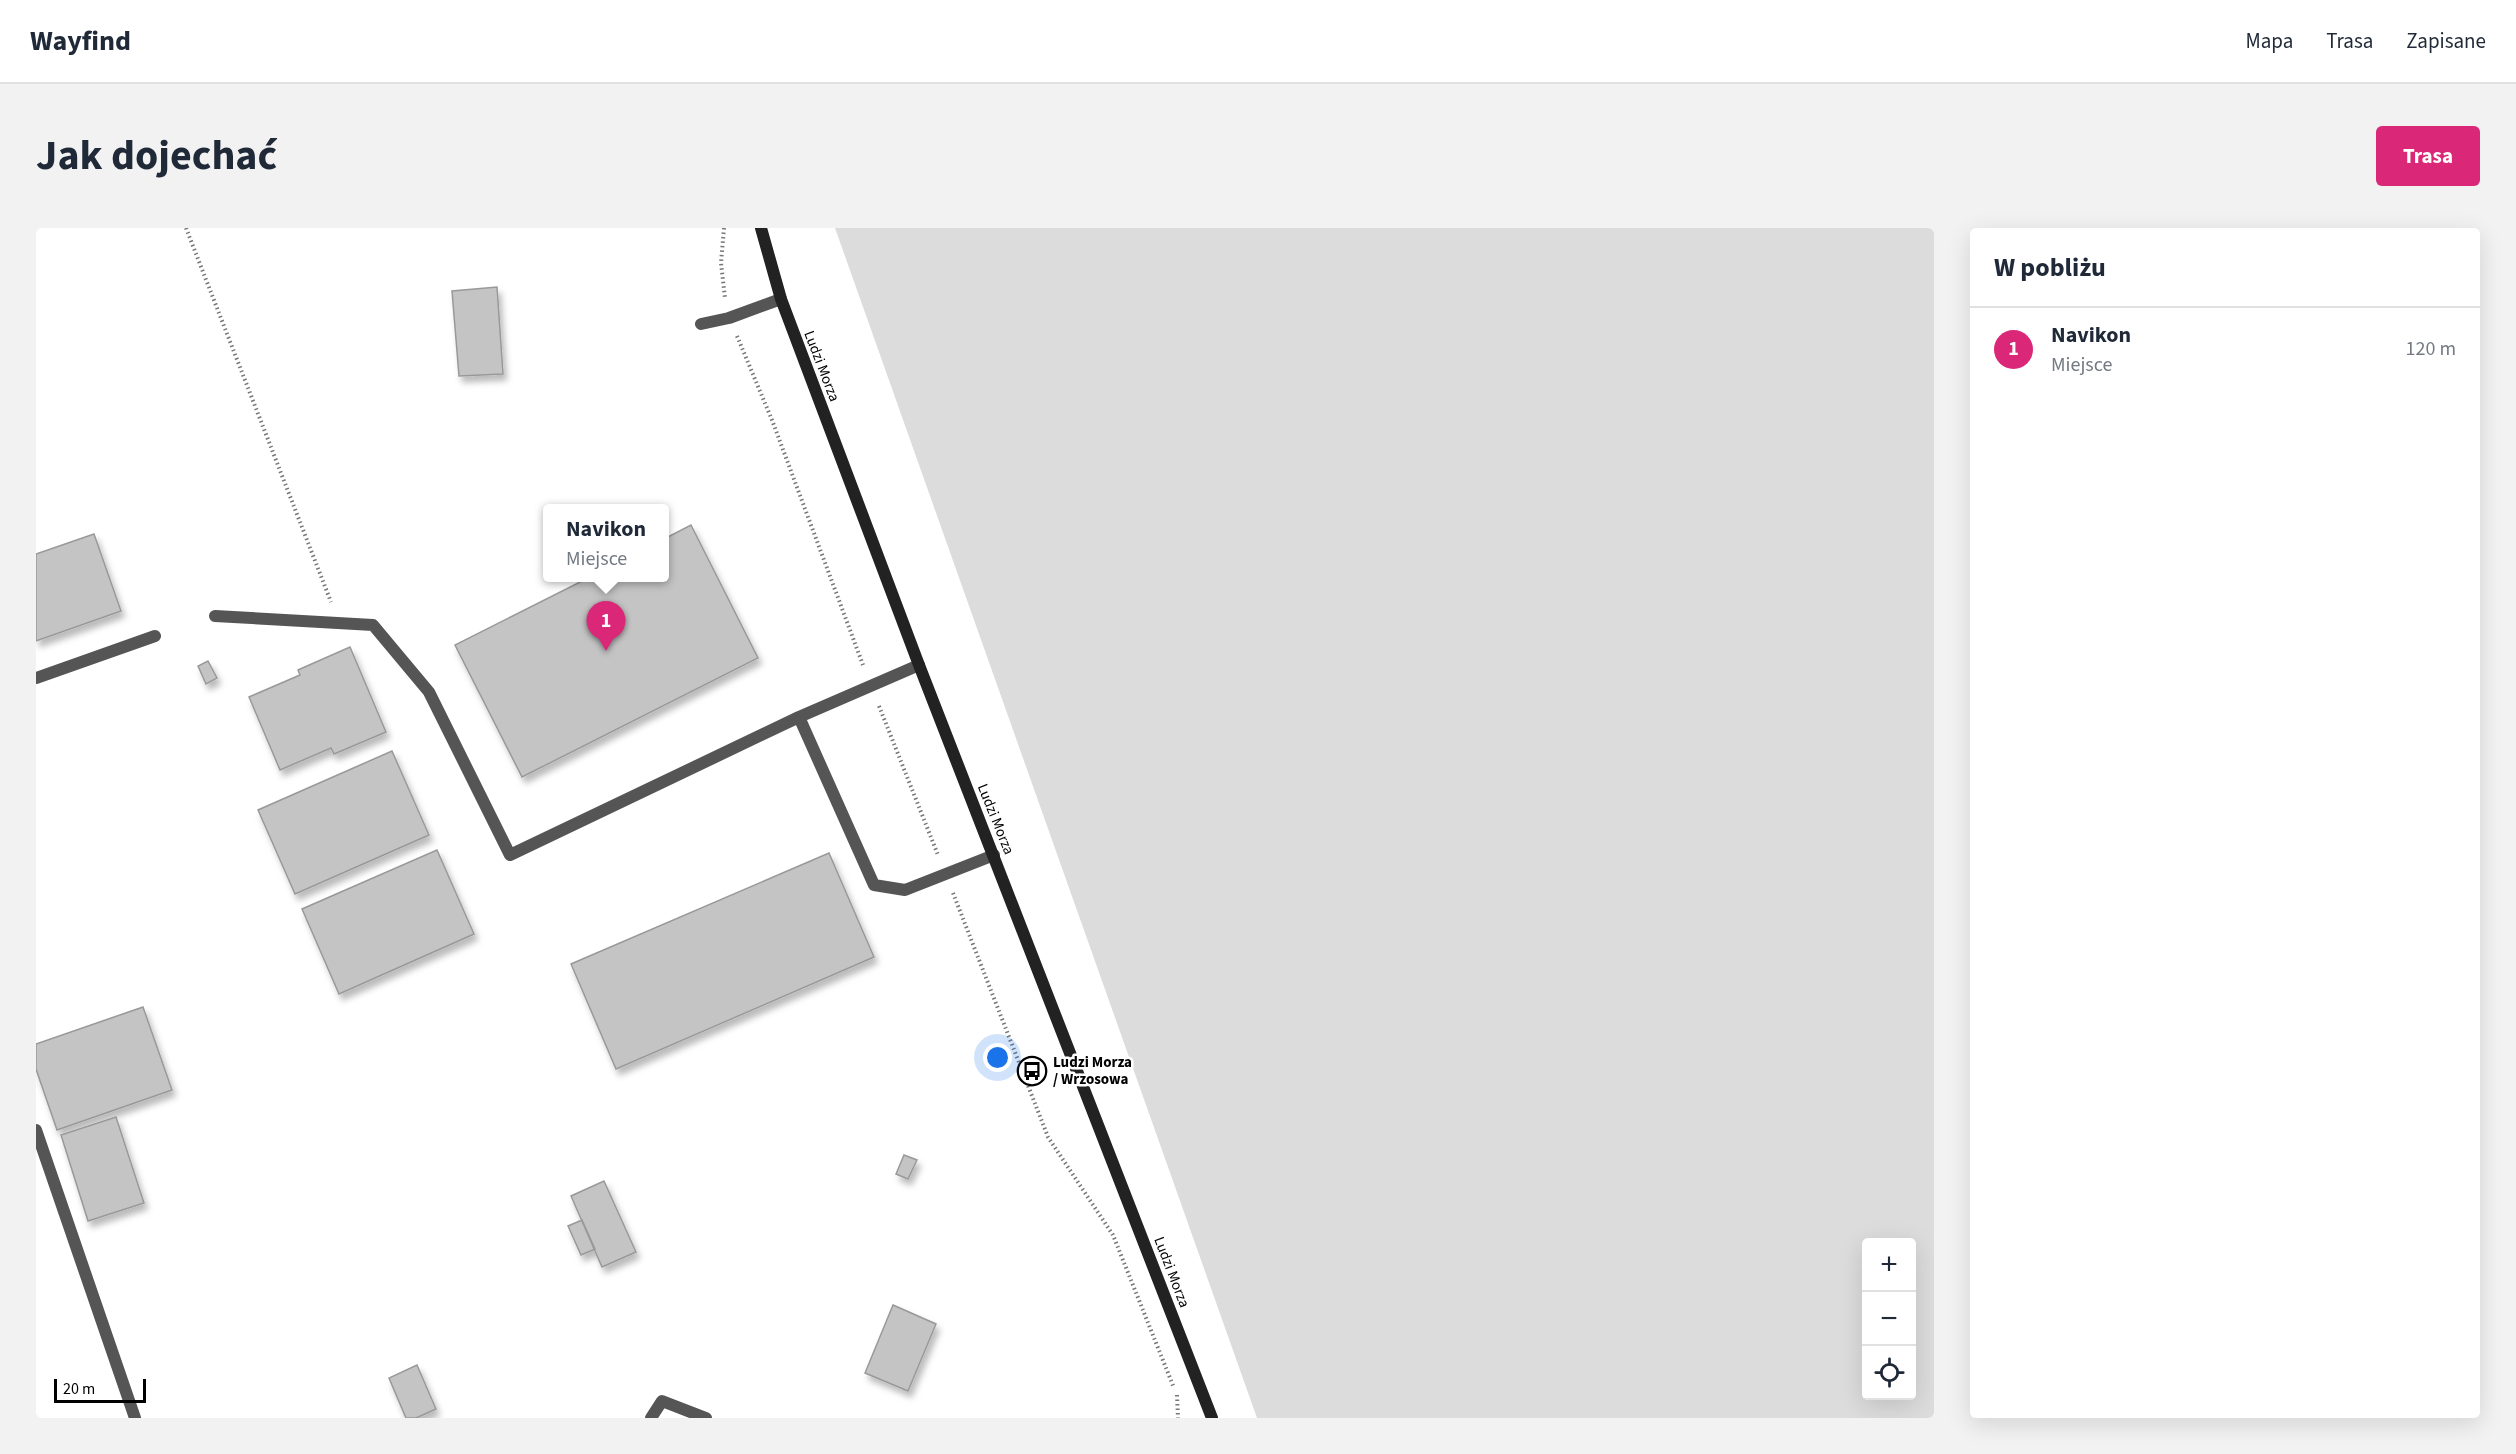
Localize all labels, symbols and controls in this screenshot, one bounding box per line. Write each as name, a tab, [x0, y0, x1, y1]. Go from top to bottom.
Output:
text: Wayfind	[30, 21, 131, 61]
text: Mapa	[2245, 26, 2293, 56]
text: Trasa	[2326, 26, 2373, 56]
text: Zapisane	[2406, 26, 2486, 56]
text: Jak dojechać	[36, 126, 277, 186]
button: Trasa	[2376, 126, 2480, 186]
text: W pobliżu	[1994, 249, 2106, 286]
text: Navikon	[2051, 319, 2131, 351]
street label: Ludzi Morza	[798, 328, 845, 405]
text: 1	[2008, 335, 2019, 363]
text: 120 m	[2406, 335, 2456, 363]
text: Miejsce	[2051, 351, 2112, 379]
popup	[543, 504, 669, 582]
text: Navikon	[566, 513, 646, 545]
text: Miejsce	[566, 545, 627, 573]
pin: 1	[586, 602, 626, 651]
street label: Ludzi Morza	[972, 781, 1019, 858]
your location	[983, 1043, 1012, 1072]
place label: Ludzi Morza / Wrzosowa	[1053, 1052, 1132, 1090]
bus stop icon: Ludzi Morza / Wrzosowa	[1016, 1055, 1048, 1087]
street label: Ludzi Morza	[1148, 1234, 1195, 1311]
map controls	[1862, 1238, 1916, 1400]
button: +	[1862, 1238, 1916, 1292]
button: −	[1862, 1292, 1916, 1346]
button: locate	[1862, 1346, 1916, 1400]
scale bar	[54, 1376, 146, 1404]
text: 20 m	[63, 1378, 95, 1400]

